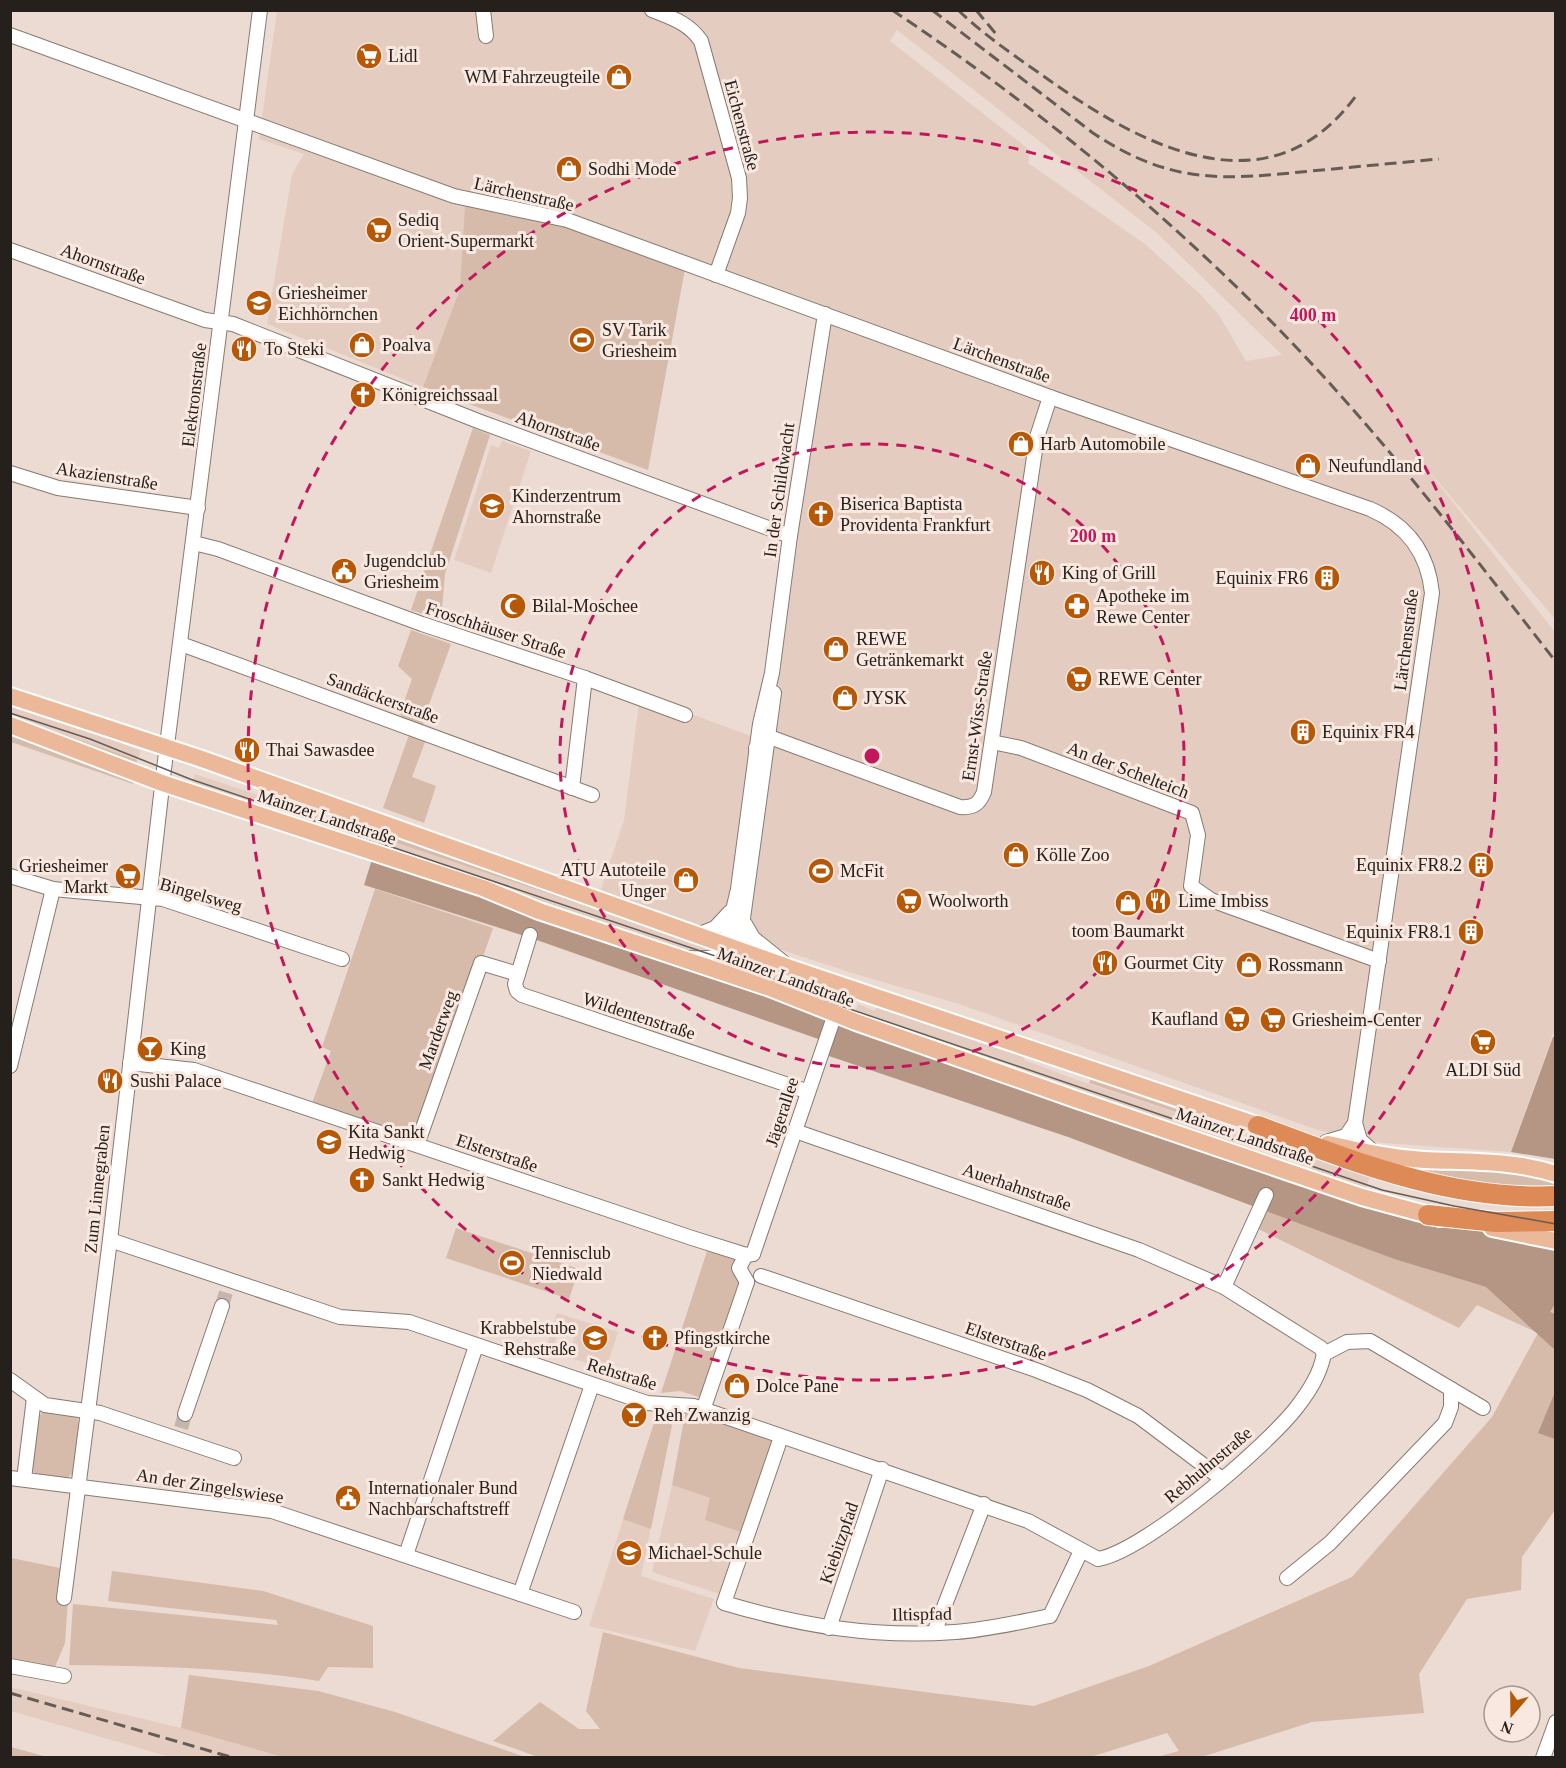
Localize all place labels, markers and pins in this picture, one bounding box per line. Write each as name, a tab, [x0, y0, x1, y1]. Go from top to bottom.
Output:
supermarket icon: Lidl	[354, 41, 384, 71]
place label: Lidl	[388, 46, 418, 66]
shop icon: WM Fahrzeugteile	[604, 62, 634, 92]
place label: WM Fahrzeugteile	[465, 67, 600, 87]
shop icon: Sodhi Mode	[554, 154, 584, 184]
place label: Sodhi Mode	[588, 159, 677, 179]
place label: Sediq Orient-Supermarkt	[398, 210, 534, 251]
supermarket icon: Sediq Orient-Supermarkt	[364, 215, 394, 245]
place label: Griesheimer Eichhörnchen	[278, 283, 378, 324]
school or university icon: Griesheimer Eichhörnchen	[244, 288, 274, 318]
place label: SV Tarik Griesheim	[602, 320, 677, 361]
sports icon: SV Tarik Griesheim	[567, 325, 597, 355]
shop icon: Poalva	[347, 330, 377, 360]
restaurant icon: To Steki	[229, 334, 259, 364]
place label: Poalva	[382, 335, 431, 355]
place label: To Steki	[264, 339, 324, 359]
church icon: Königreichssaal	[348, 380, 378, 410]
place label: Königreichssaal	[382, 385, 498, 405]
shop icon: Harb Automobile	[1006, 429, 1036, 459]
place label: Harb Automobile	[1040, 434, 1165, 454]
shop icon: Neufundland	[1293, 451, 1323, 481]
place label: Neufundland	[1328, 456, 1422, 476]
place label: Kinderzentrum Ahornstraße	[512, 486, 621, 527]
school or university icon: Kinderzentrum Ahornstraße	[477, 491, 507, 521]
place label: Biserica Baptista Providenta Frankfurt	[840, 494, 990, 535]
church icon: Biserica Baptista Providenta Frankfurt	[806, 499, 836, 529]
place label: Jugendclub Griesheim	[364, 551, 446, 592]
public building icon: Jugendclub Griesheim	[329, 556, 359, 586]
restaurant icon: King of Grill	[1027, 558, 1057, 588]
place label: King of Grill	[1062, 563, 1156, 583]
building icon: Equinix FR6	[1312, 563, 1342, 593]
place label: Equinix FR6	[1215, 568, 1308, 588]
place label: Apotheke im Rewe Center	[1096, 586, 1189, 627]
mosque icon: Bilal-Moschee	[498, 591, 528, 621]
pharmacy icon: Apotheke im Rewe Center	[1062, 591, 1092, 621]
place label: Bilal-Moschee	[532, 596, 638, 616]
place label: REWE Getränkemarkt	[856, 629, 964, 670]
shop icon: REWE Getränkemarkt	[821, 634, 851, 664]
supermarket icon: REWE Center	[1064, 664, 1094, 694]
place label: REWE Center	[1098, 669, 1201, 689]
shop icon: JYSK	[830, 683, 860, 713]
place label: JYSK	[864, 688, 907, 708]
building icon: Equinix FR4	[1288, 717, 1318, 747]
place label: Equinix FR4	[1322, 722, 1415, 742]
restaurant icon: Thai Sawasdee	[232, 735, 262, 765]
place label: Thai Sawasdee	[266, 740, 374, 760]
centre of rings	[862, 746, 882, 766]
shop icon: Kölle Zoo	[1001, 840, 1031, 870]
place label: Kölle Zoo	[1036, 845, 1110, 865]
building icon: Equinix FR8.2	[1466, 850, 1496, 880]
place label: Equinix FR8.2	[1356, 855, 1462, 875]
place label: Griesheimer Markt	[19, 856, 108, 897]
sports icon: McFit	[806, 856, 836, 886]
place label: ATU Autoteile Unger	[561, 860, 666, 901]
supermarket icon: Griesheimer Markt	[113, 861, 143, 891]
place label: McFit	[840, 861, 884, 881]
shop icon: ATU Autoteile Unger	[671, 865, 701, 895]
supermarket icon: Woolworth	[894, 886, 924, 916]
restaurant icon: Lime Imbiss	[1143, 886, 1173, 916]
shop icon: toom Baumarkt	[1113, 888, 1143, 918]
place label: Woolworth	[928, 891, 1009, 911]
place label: Lime Imbiss	[1178, 891, 1269, 911]
building icon: Equinix FR8.1	[1456, 917, 1486, 947]
place label: toom Baumarkt	[1072, 921, 1184, 941]
place label: Equinix FR8.1	[1346, 922, 1452, 942]
restaurant icon: Gourmet City	[1090, 948, 1120, 978]
shop icon: Rossmann	[1234, 950, 1264, 980]
place label: Gourmet City	[1124, 953, 1224, 973]
place label: Rossmann	[1268, 955, 1343, 975]
supermarket icon: Kaufland	[1222, 1004, 1252, 1034]
supermarket icon: Griesheim-Center	[1258, 1005, 1288, 1035]
place label: Kaufland	[1151, 1009, 1218, 1029]
place label: Griesheim-Center	[1292, 1010, 1421, 1030]
supermarket icon: ALDI Süd	[1468, 1027, 1498, 1057]
bar icon: King	[135, 1034, 165, 1064]
place label: King	[170, 1039, 206, 1059]
place label: ALDI Süd	[1445, 1060, 1521, 1080]
restaurant icon: Sushi Palace	[95, 1066, 125, 1096]
place label: Sushi Palace	[130, 1071, 222, 1091]
place label: Kita Sankt Hedwig	[348, 1122, 425, 1163]
school or university icon: Kita Sankt Hedwig	[314, 1127, 344, 1157]
church icon: Sankt Hedwig	[347, 1165, 377, 1195]
place label: Sankt Hedwig	[382, 1170, 485, 1190]
place label: Tennisclub Niedwald	[532, 1243, 611, 1284]
sports icon: Tennisclub Niedwald	[497, 1248, 527, 1278]
place label: Krabbelstube Rehstraße	[480, 1318, 576, 1359]
school or university icon: Krabbelstube Rehstraße	[580, 1323, 610, 1353]
church icon: Pfingstkirche	[640, 1323, 670, 1353]
place label: Pfingstkirche	[674, 1328, 770, 1348]
shop icon: Dolce Pane	[722, 1371, 752, 1401]
place label: Dolce Pane	[756, 1376, 838, 1396]
bar icon: Reh Zwanzig	[619, 1400, 649, 1430]
place label: Reh Zwanzig	[654, 1405, 750, 1425]
place label: Internationaler Bund Nachbarschaftstreff	[368, 1478, 517, 1519]
public building icon: Internationaler Bund Nachbarschaftstreff	[333, 1483, 363, 1513]
school or university icon: Michael-Schule	[614, 1538, 644, 1568]
place label: Michael-Schule	[648, 1543, 762, 1563]

